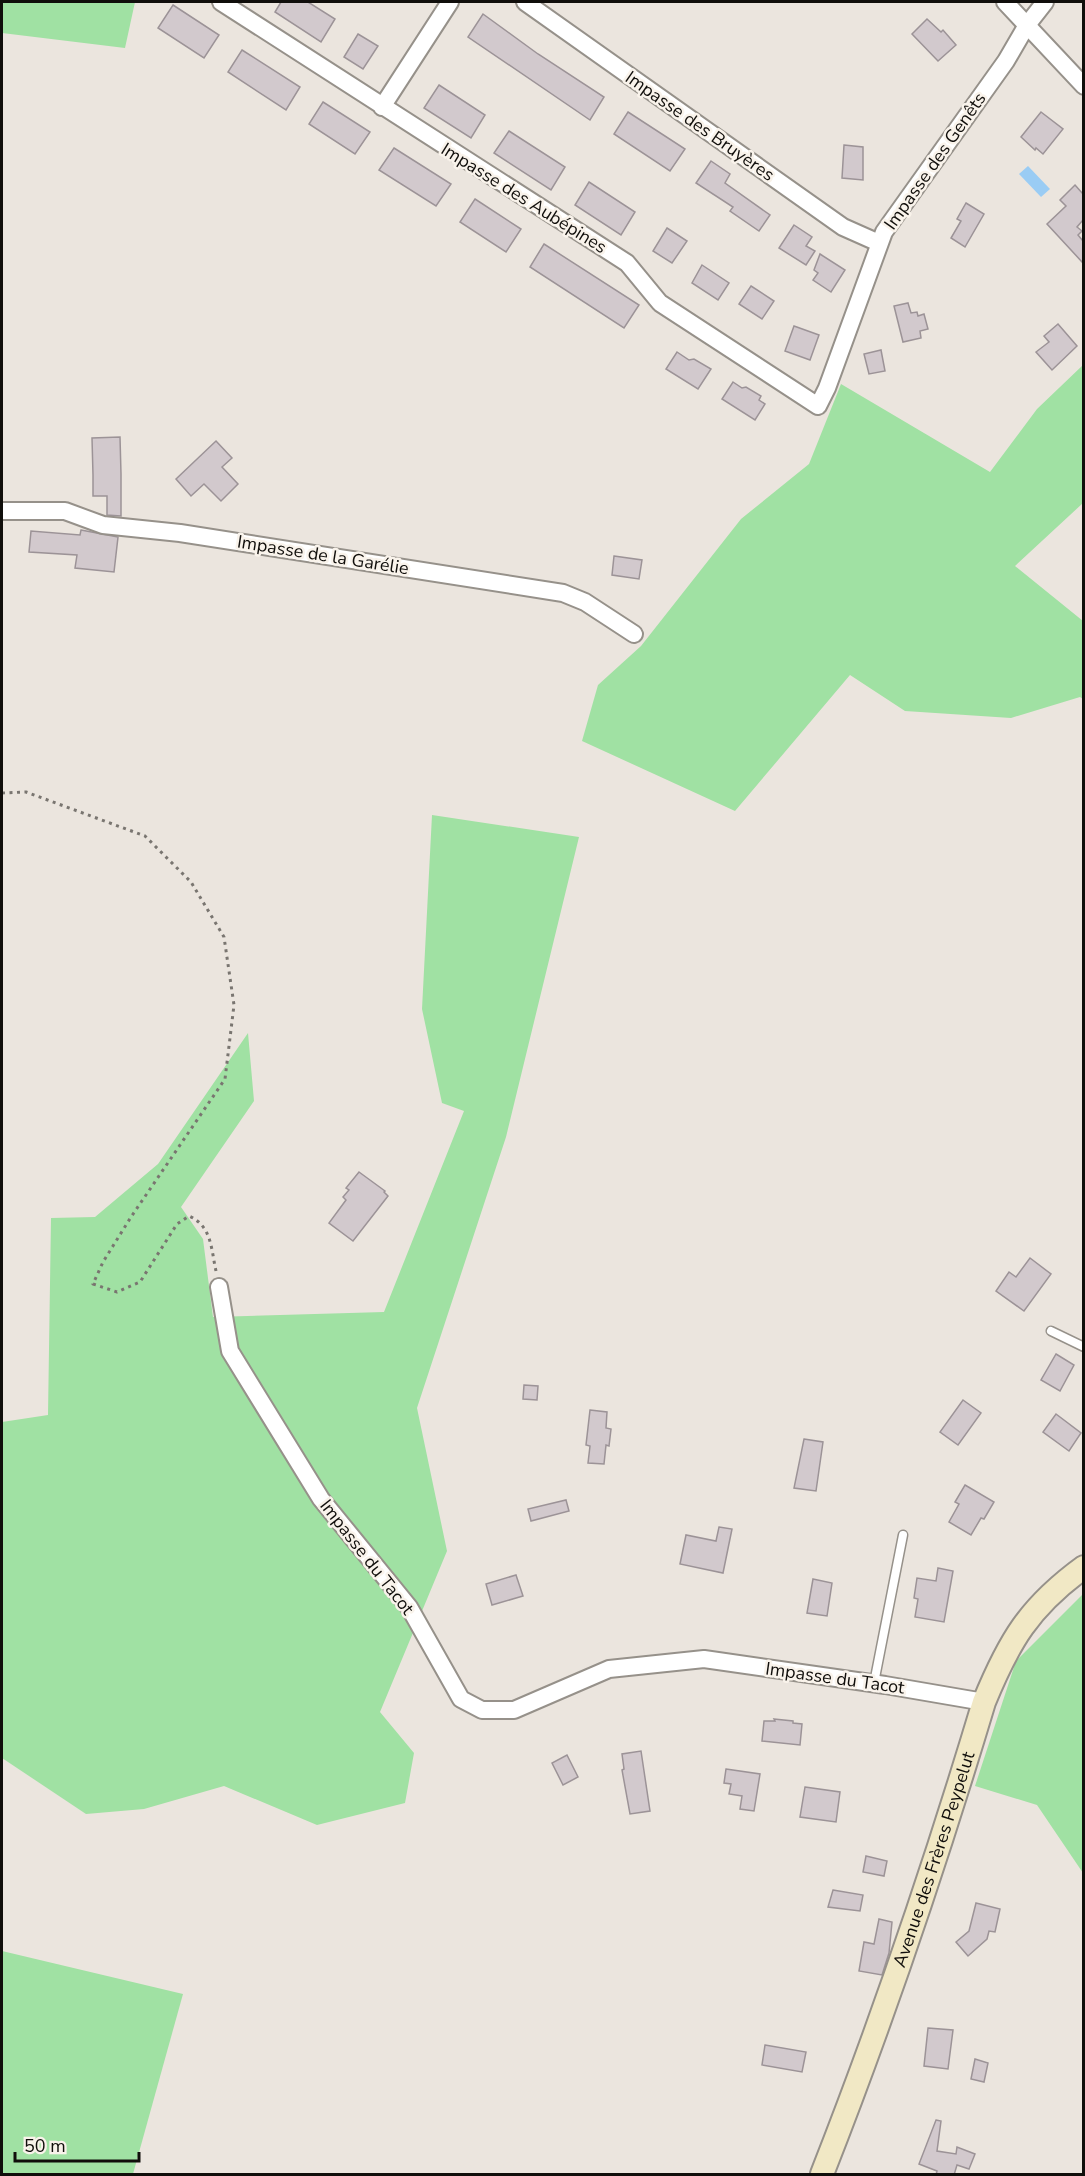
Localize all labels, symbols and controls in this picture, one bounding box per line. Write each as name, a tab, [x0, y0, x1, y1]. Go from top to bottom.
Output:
street label: Impasse des Bruyères	[621, 65, 779, 187]
street label: Impasse des Genêts	[879, 88, 991, 234]
street label: Impasse des Aubépines	[437, 137, 611, 259]
street label: Impasse de la Garélie	[236, 530, 410, 580]
street label: Impasse du Tacot	[314, 1494, 420, 1620]
street label: Impasse du Tacot	[764, 1656, 907, 1700]
street label: Avenue des Frères Peypelut	[887, 1748, 980, 1971]
scale bar	[15, 2125, 140, 2163]
text: 50 m	[24, 2134, 66, 2158]

